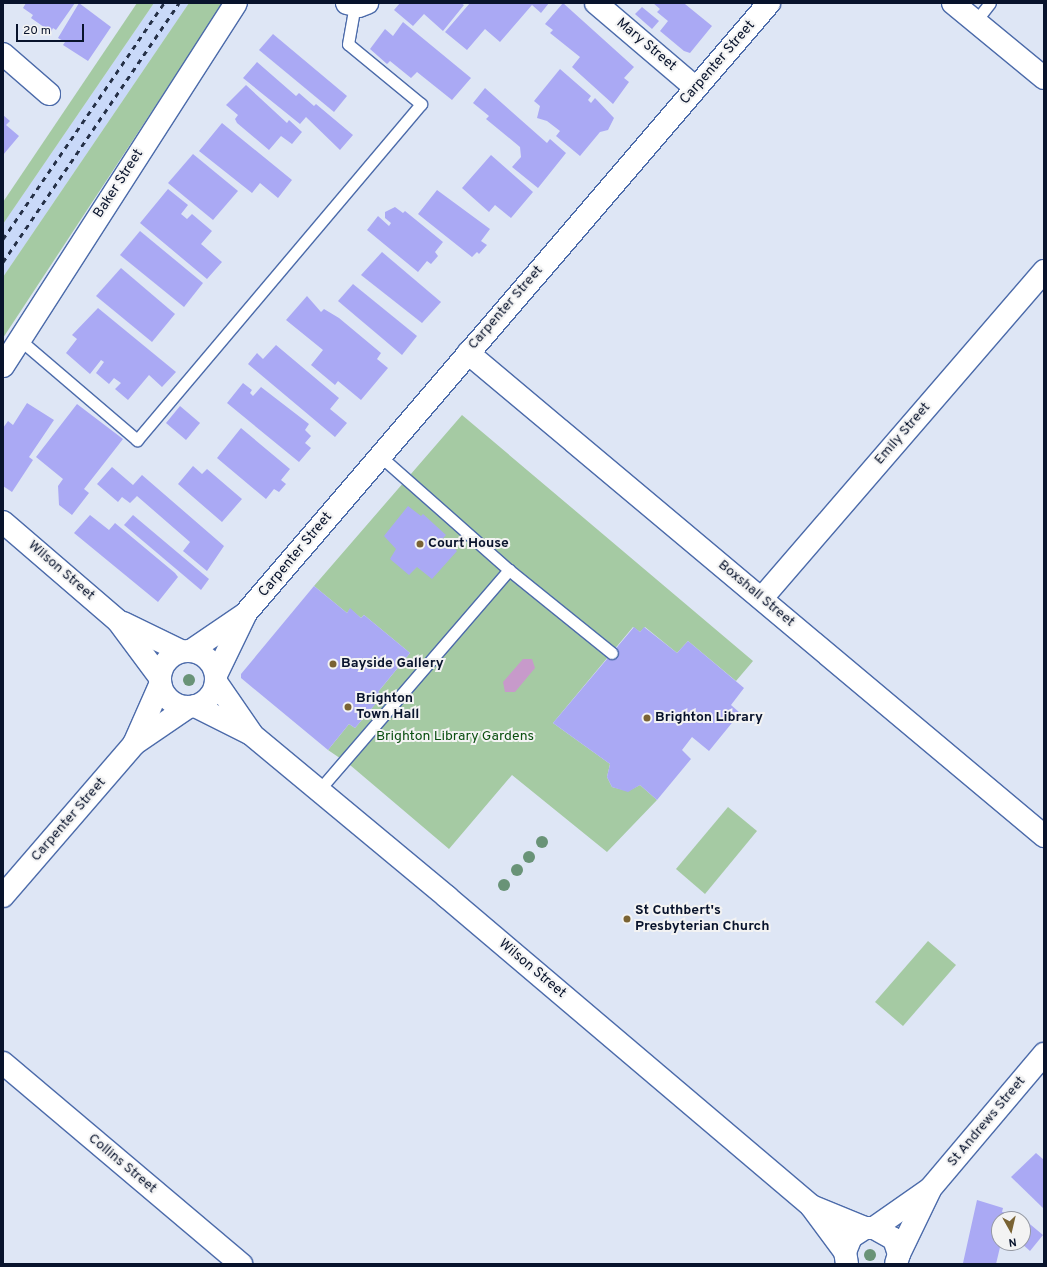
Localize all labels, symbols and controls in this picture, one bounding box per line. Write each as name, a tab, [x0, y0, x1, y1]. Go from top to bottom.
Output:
street label: Mary Street	[613, 15, 679, 75]
scale bar	[18, 16, 86, 42]
street label: Carpenter Street	[677, 18, 759, 108]
text: 20 m	[23, 23, 51, 39]
street label: Baker Street	[91, 146, 147, 222]
street label: Carpenter Street	[465, 263, 547, 353]
street label: Emily Street	[872, 400, 934, 468]
street label: Carpenter Street	[256, 509, 336, 601]
place label: Court House	[428, 536, 509, 552]
street label: Wilson Street	[24, 537, 98, 605]
marker: Court House	[415, 539, 425, 549]
street label: Boxshall Street	[714, 557, 798, 631]
place label: Bayside Gallery	[341, 656, 444, 672]
marker: Bayside Gallery	[328, 659, 338, 669]
place label: Brighton Town Hall	[356, 691, 419, 724]
marker: Brighton Town Hall	[343, 702, 353, 712]
place label: Brighton Library	[655, 710, 763, 726]
marker: Brighton Library	[642, 713, 652, 723]
park label: Brighton Library Gardens	[376, 729, 534, 745]
street label: Carpenter Street	[28, 775, 110, 865]
place label: St Cuthbert's Presbyterian Church	[635, 903, 769, 936]
marker: St Cuthbert's Presbyterian Church	[622, 914, 632, 924]
street label: Wilson Street	[495, 936, 569, 1002]
street label: St Andrews Street	[944, 1073, 1030, 1171]
street label: Collins Street	[84, 1131, 160, 1197]
north arrow	[991, 1211, 1031, 1251]
text: N	[1008, 1234, 1017, 1249]

